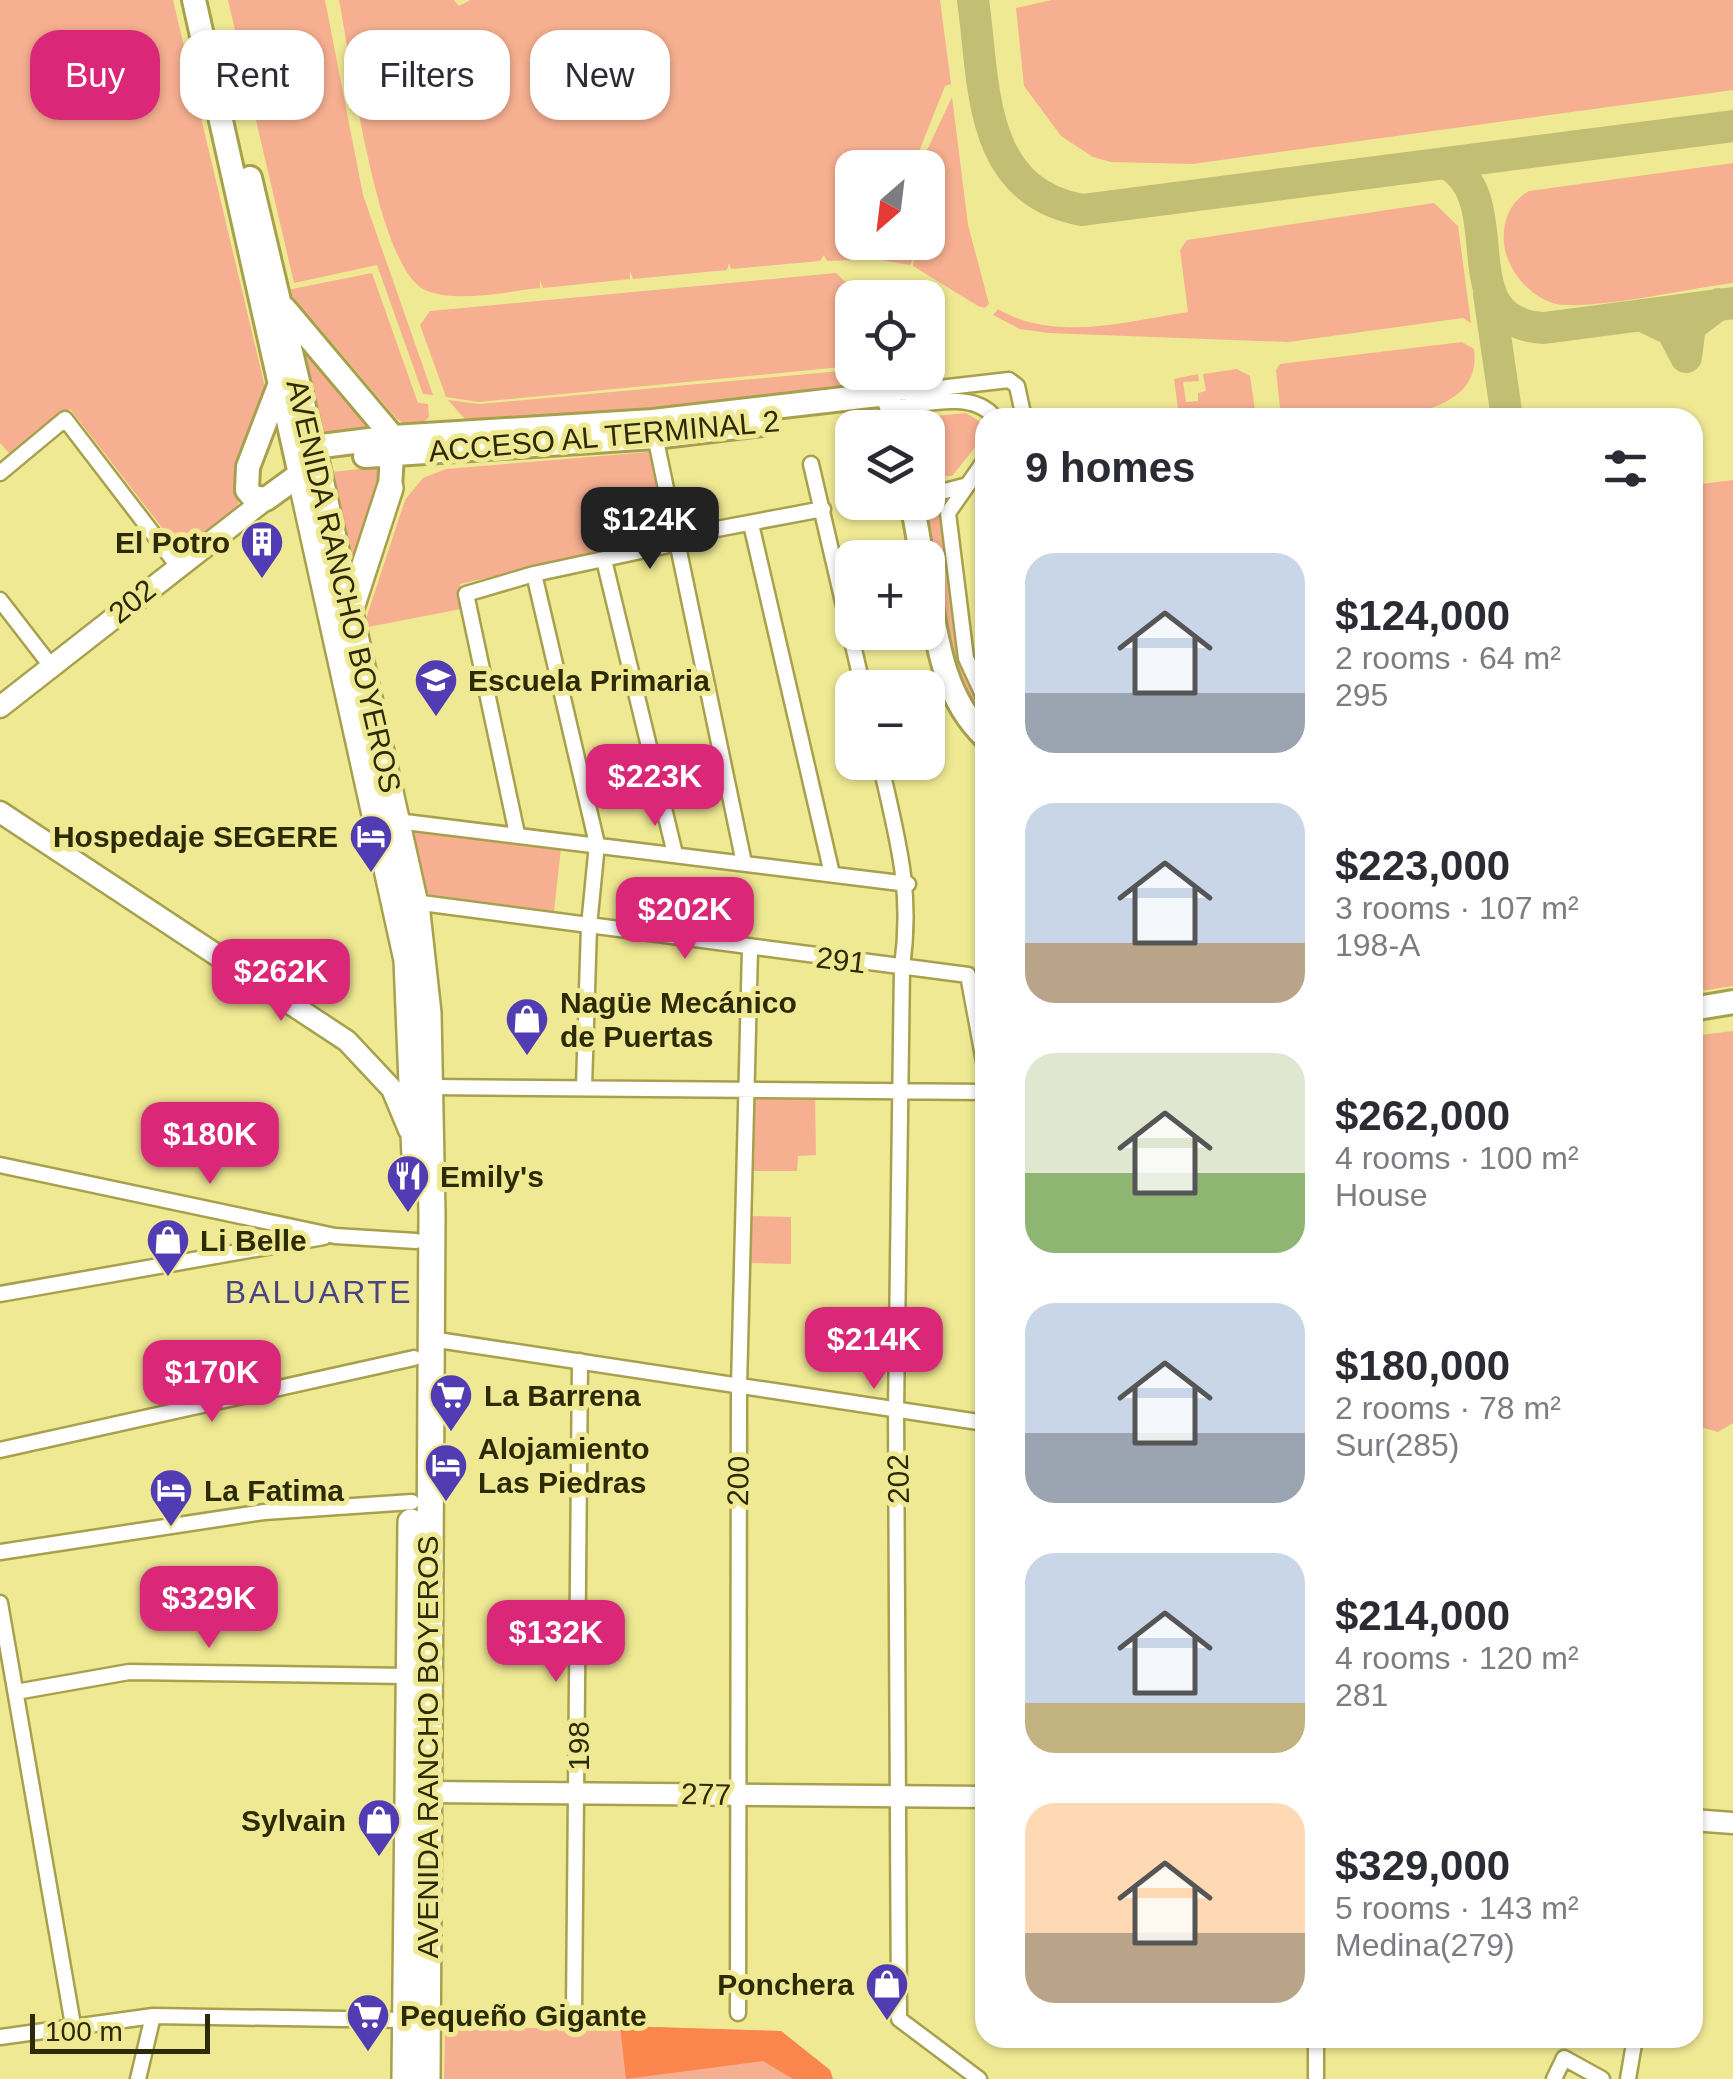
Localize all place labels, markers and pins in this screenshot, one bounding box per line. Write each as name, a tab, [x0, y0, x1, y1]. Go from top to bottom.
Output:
pin: $124K	[580, 487, 720, 572]
building icon: El Potro	[239, 519, 285, 580]
place label: El Potro	[115, 526, 230, 559]
school or university icon: Escuela Primaria	[413, 657, 459, 718]
place label: Escuela Primaria	[468, 664, 710, 697]
pin: $223K	[585, 744, 725, 829]
hotel icon: Hospedaje SEGERE	[348, 813, 394, 874]
place label: Hospedaje SEGERE	[53, 820, 338, 853]
pin: $202K	[615, 877, 755, 962]
pin: $262K	[211, 939, 351, 1024]
place label: Nagüe Mecánico de Puertas	[560, 986, 797, 1053]
shop icon: Nagüe Mecánico de Puertas	[504, 996, 550, 1057]
pin: $180K	[140, 1102, 280, 1187]
restaurant icon: Emily's	[385, 1153, 431, 1214]
place label: Emily's	[440, 1160, 544, 1193]
shop icon: Li Belle	[145, 1217, 191, 1278]
place label: Li Belle	[200, 1224, 307, 1257]
pin: $214K	[804, 1307, 944, 1392]
pin: $170K	[142, 1340, 282, 1425]
supermarket icon: La Barrena	[428, 1372, 474, 1433]
place label: La Barrena	[484, 1379, 641, 1412]
place label: Alojamiento Las Piedras	[478, 1432, 650, 1499]
hotel icon: Alojamiento Las Piedras	[423, 1442, 469, 1503]
hotel icon: La Fatima	[148, 1467, 194, 1528]
place label: La Fatima	[204, 1474, 344, 1507]
pin: $329K	[139, 1566, 279, 1651]
pin: $132K	[486, 1600, 626, 1685]
shop icon: Sylvain	[356, 1797, 402, 1858]
place label: Sylvain	[241, 1804, 346, 1837]
shop icon: Ponchera	[864, 1961, 910, 2022]
place label: Ponchera	[717, 1968, 854, 2001]
supermarket icon: Pequeño Gigante	[345, 1992, 391, 2053]
place label: Pequeño Gigante	[400, 1999, 647, 2032]

